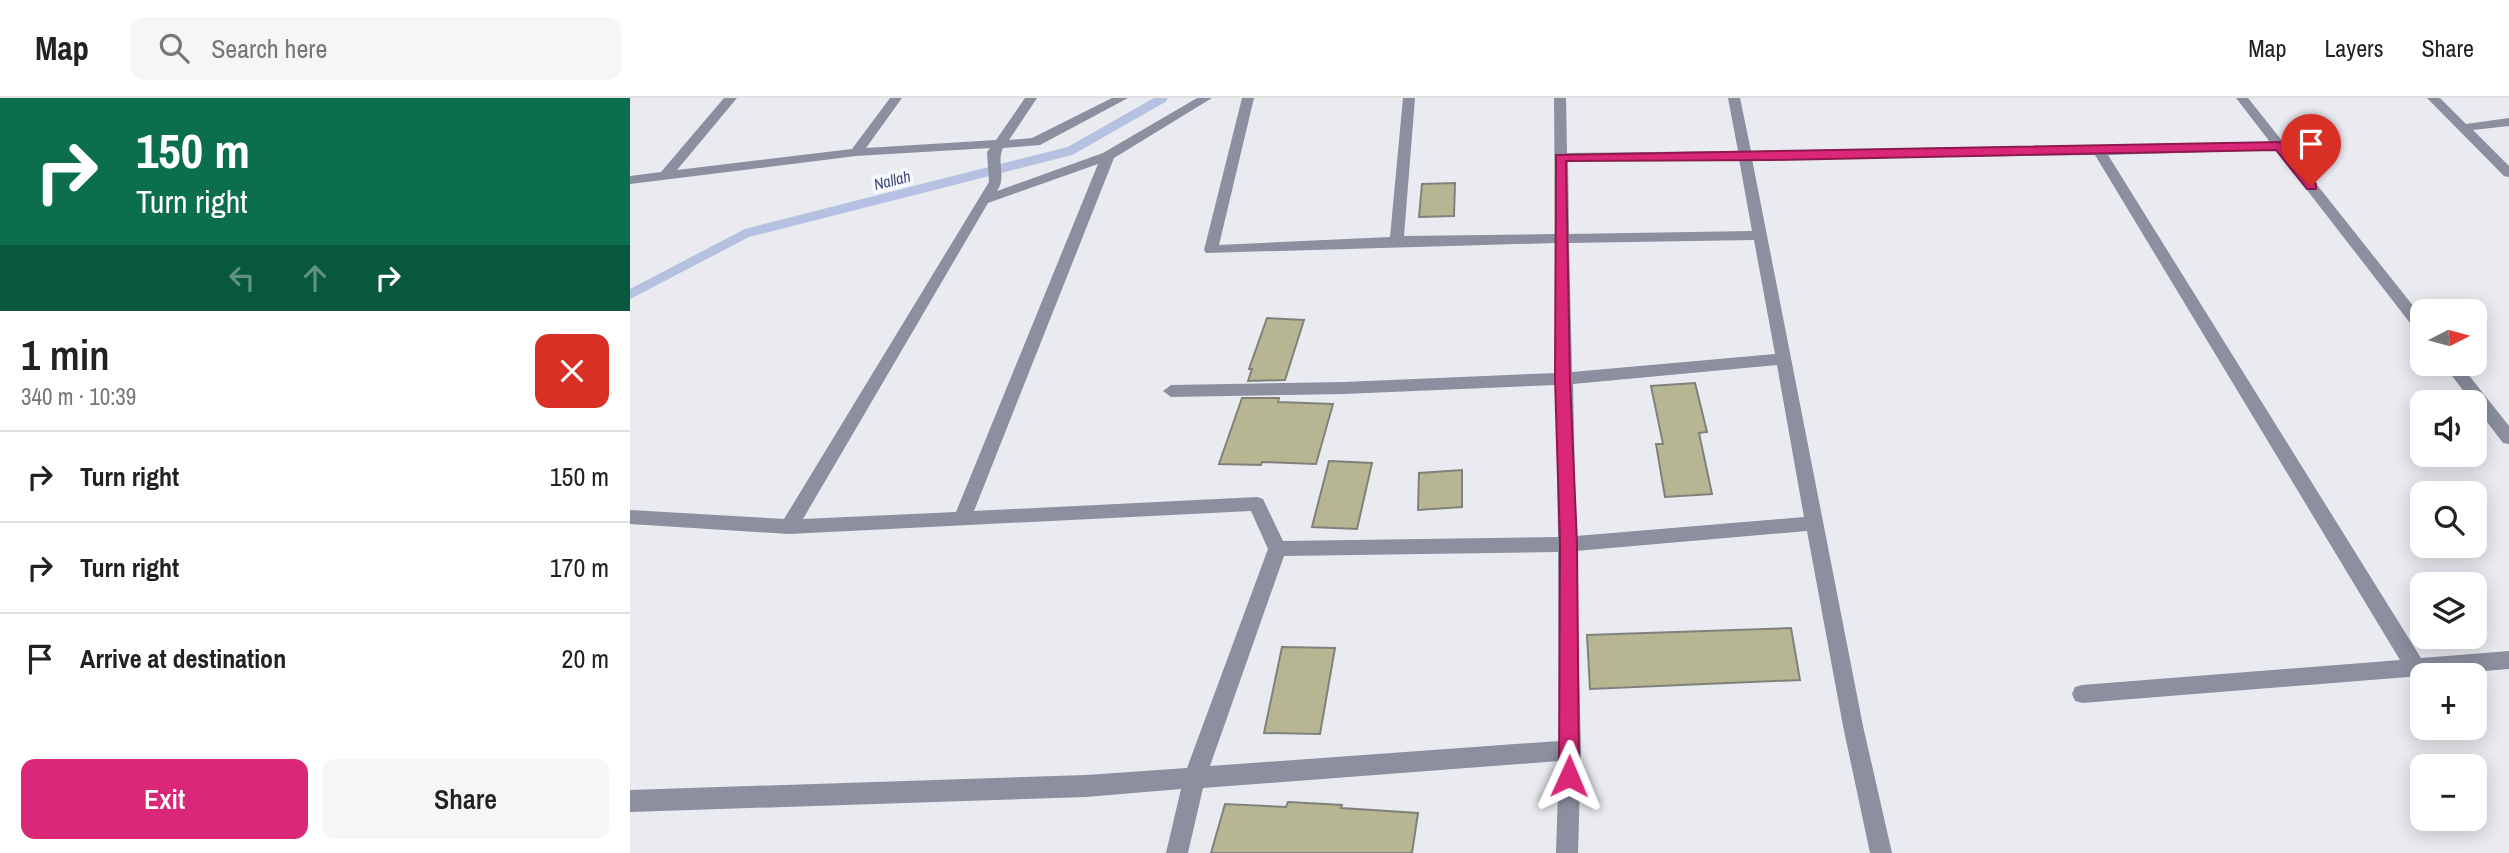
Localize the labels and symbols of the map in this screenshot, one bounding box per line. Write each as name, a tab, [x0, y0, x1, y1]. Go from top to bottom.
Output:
pin	[2281, 114, 2341, 186]
water label: Nallah	[871, 165, 913, 195]
north arrow	[2410, 299, 2487, 376]
position arrow	[1532, 739, 1606, 813]

